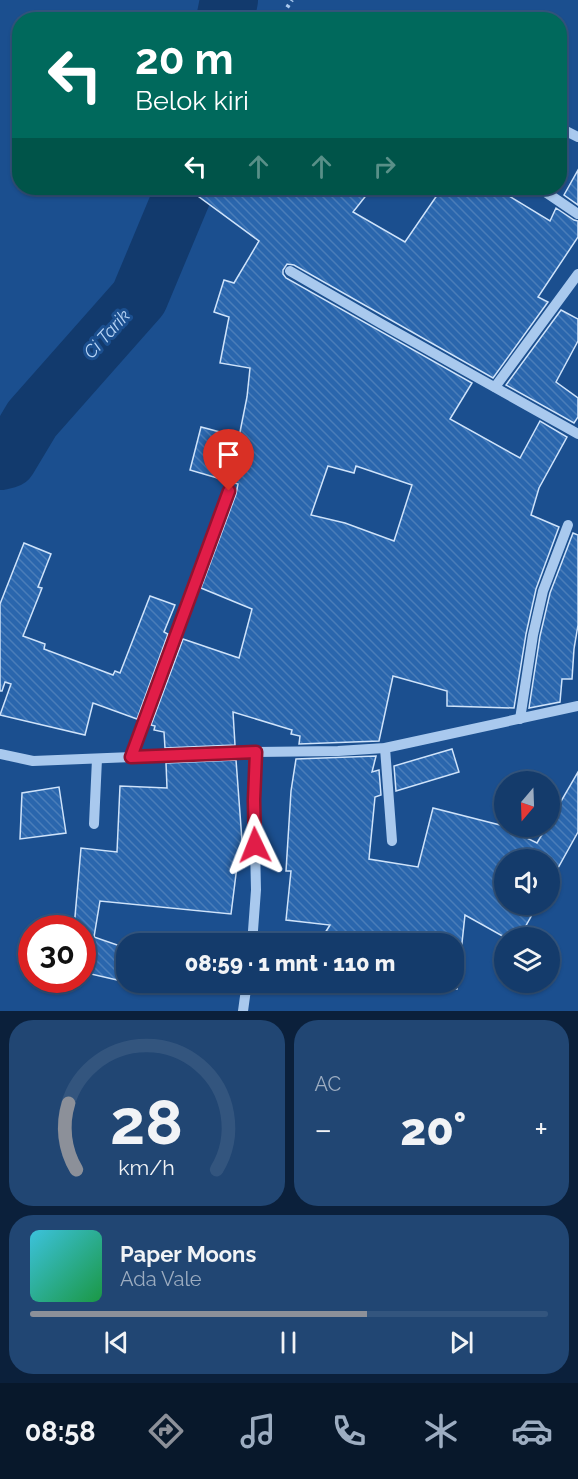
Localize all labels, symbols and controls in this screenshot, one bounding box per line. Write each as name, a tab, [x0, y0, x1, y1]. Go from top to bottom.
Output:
text: 20 m	[135, 35, 234, 84]
icon: left	[36, 36, 114, 114]
text: Belok kiri	[135, 85, 249, 116]
icon: left	[179, 150, 212, 183]
icon: ahead	[242, 150, 275, 183]
icon: ahead	[305, 150, 338, 183]
icon: right	[368, 150, 401, 183]
water label: Ci Tarik	[79, 305, 134, 362]
pin	[203, 429, 254, 491]
icon: arrive	[212, 438, 245, 471]
north arrow	[494, 771, 560, 837]
map controls	[494, 771, 560, 993]
position arrow	[223, 813, 287, 877]
button: sound	[494, 849, 560, 915]
speed limit sign: 30	[18, 915, 96, 993]
button: layers	[494, 927, 560, 993]
text: 08:59 · 1 mnt · 110 m	[185, 950, 395, 976]
text: AC	[315, 1072, 341, 1096]
text: 28	[110, 1085, 183, 1159]
text: 20°	[400, 1103, 466, 1156]
text: −	[315, 1110, 332, 1149]
text: +	[534, 1110, 548, 1149]
text: km/h	[118, 1155, 175, 1180]
text: Paper Moons	[120, 1241, 256, 1267]
text: Ada Vale	[120, 1267, 202, 1291]
icon: previous	[100, 1326, 133, 1359]
icon: pause	[272, 1326, 305, 1359]
icon: next	[445, 1326, 478, 1359]
icon: directions	[145, 1410, 187, 1452]
icon: music	[237, 1410, 279, 1452]
icon: phone	[328, 1410, 370, 1452]
icon: climate	[420, 1410, 462, 1452]
icon: car	[511, 1410, 553, 1452]
text: 08:58	[25, 1416, 96, 1447]

